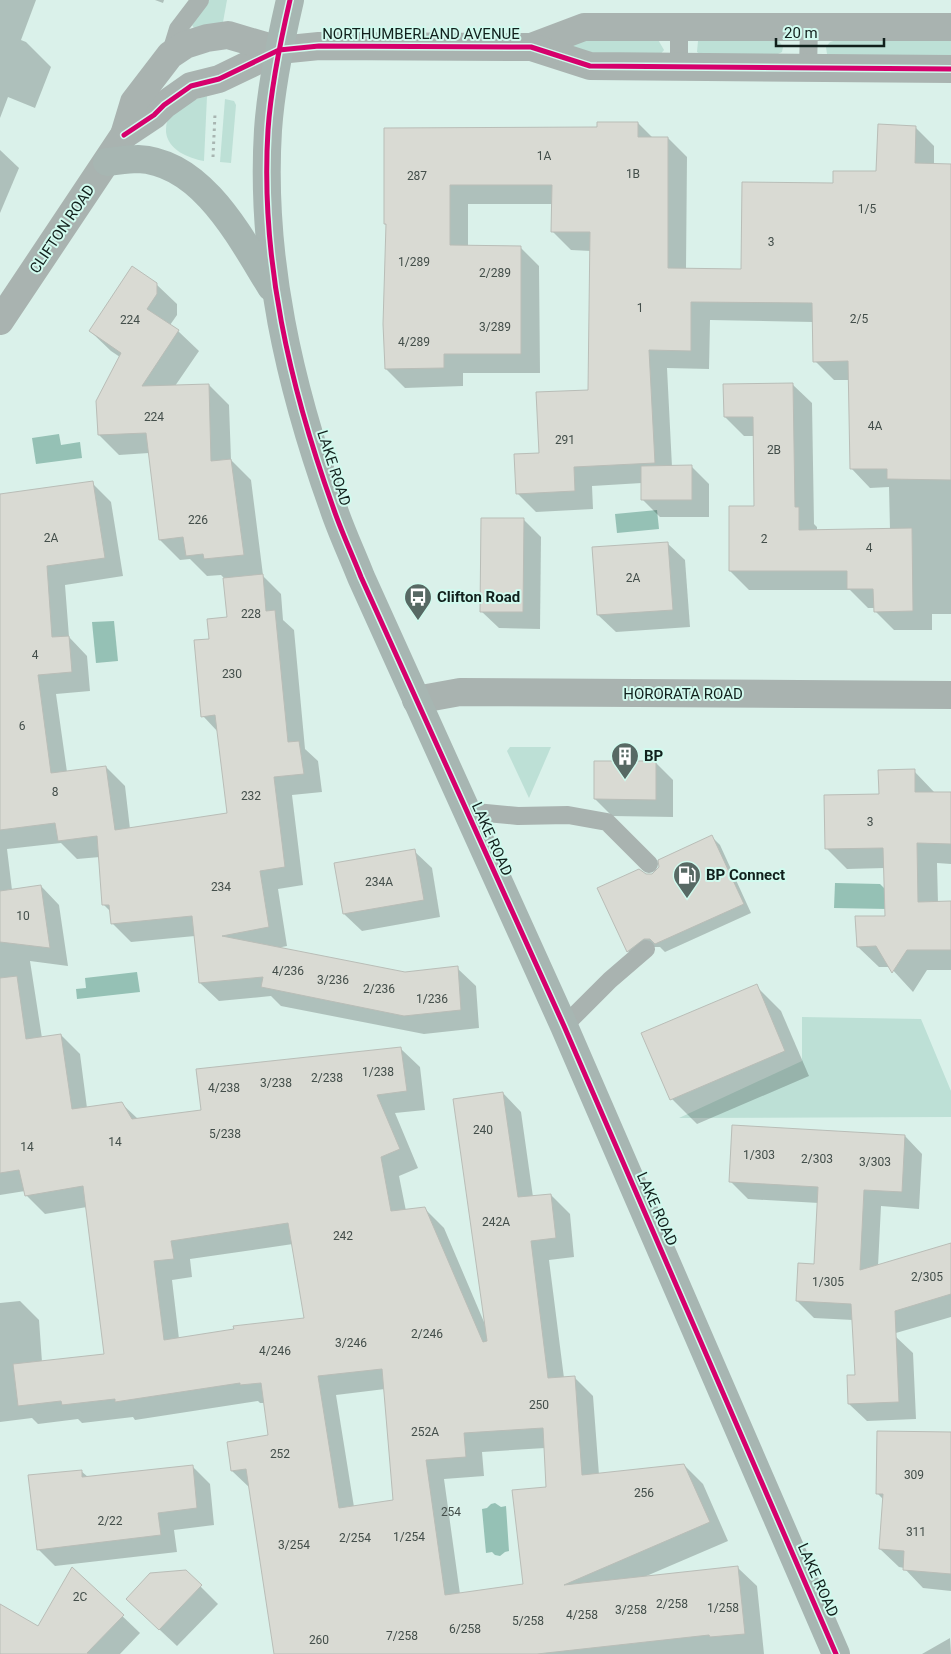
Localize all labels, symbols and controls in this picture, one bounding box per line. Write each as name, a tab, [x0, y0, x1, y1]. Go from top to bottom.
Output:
scale bar	[776, 15, 884, 47]
text: 20 m	[784, 24, 818, 42]
street label: NORTHUMBERLAND AVENUE	[322, 25, 520, 43]
house number: 1A	[537, 149, 551, 163]
house number: 1B	[626, 167, 640, 181]
house number: 287	[407, 169, 427, 183]
street label: CLIFTON ROAD	[26, 181, 98, 277]
house number: 1/5	[858, 202, 876, 216]
house number: 3	[768, 235, 774, 249]
house number: 1/289	[398, 255, 430, 269]
house number: 2/289	[479, 266, 511, 280]
house number: 1	[637, 301, 643, 315]
house number: 2/5	[850, 312, 868, 326]
house number: 224	[120, 313, 140, 327]
house number: 3/289	[479, 320, 511, 334]
house number: 4/289	[398, 335, 430, 349]
house number: 224	[144, 410, 164, 424]
house number: 4A	[868, 419, 882, 433]
street label: LAKE ROAD	[313, 428, 355, 508]
house number: 291	[555, 433, 575, 447]
house number: 2B	[767, 443, 781, 457]
house number: 226	[188, 513, 208, 527]
house number: 2A	[44, 531, 58, 545]
house number: 2	[761, 532, 768, 546]
house number: 4	[866, 541, 873, 555]
house number: 2A	[626, 571, 640, 585]
bus stop icon: Clifton Road	[403, 582, 433, 621]
place label: Clifton Road	[437, 588, 520, 606]
house number: 228	[241, 607, 261, 621]
house number: 4	[32, 648, 39, 662]
house number: 230	[222, 667, 242, 681]
street label: HORORATA ROAD	[623, 685, 743, 703]
house number: 6	[19, 719, 26, 733]
building icon: BP	[610, 741, 640, 780]
place label: BP	[644, 747, 664, 765]
house number: 8	[52, 785, 59, 799]
house number: 232	[241, 789, 261, 803]
street label: LAKE ROAD	[468, 799, 516, 879]
house number: 3	[867, 815, 873, 829]
fuel station icon: BP Connect	[672, 860, 702, 899]
place label: BP Connect	[706, 866, 785, 884]
house number: 234A	[365, 875, 393, 889]
house number: 234	[211, 880, 231, 894]
house number: 10	[16, 909, 30, 923]
house number: 4/236	[272, 964, 304, 978]
house number: 3/236	[317, 973, 349, 987]
house number: 2/236	[363, 982, 395, 996]
house number: 1/236	[416, 992, 448, 1006]
house number: 1/238	[362, 1065, 394, 1079]
house number: 2/238	[311, 1071, 343, 1085]
house number: 3/238	[260, 1076, 292, 1090]
house number: 4/238	[208, 1081, 240, 1095]
house number: 240	[473, 1123, 493, 1137]
house number: 5/238	[209, 1127, 241, 1141]
house number: 14	[108, 1135, 122, 1149]
house number: 14	[20, 1140, 34, 1154]
house number: 1/303	[743, 1148, 775, 1162]
house number: 2/303	[801, 1152, 833, 1166]
house number: 3/303	[859, 1155, 891, 1169]
street label: LAKE ROAD	[633, 1169, 681, 1249]
house number: 242A	[482, 1215, 510, 1229]
house number: 242	[333, 1229, 353, 1243]
house number: 2/305	[911, 1270, 943, 1284]
house number: 1/305	[812, 1275, 844, 1289]
house number: 2/246	[411, 1327, 443, 1341]
house number: 3/246	[335, 1336, 367, 1350]
house number: 4/246	[259, 1344, 291, 1358]
house number: 250	[529, 1398, 549, 1412]
house number: 252A	[411, 1425, 439, 1439]
house number: 252	[270, 1447, 290, 1461]
house number: 309	[904, 1468, 924, 1482]
house number: 256	[634, 1486, 654, 1500]
house number: 254	[441, 1505, 461, 1519]
house number: 2/22	[97, 1514, 123, 1528]
house number: 311	[906, 1525, 926, 1539]
house number: 1/254	[393, 1530, 425, 1544]
house number: 2/254	[339, 1531, 371, 1545]
house number: 3/254	[278, 1538, 310, 1552]
street label: LAKE ROAD	[794, 1540, 842, 1620]
house number: 2C	[73, 1590, 87, 1604]
house number: 2/258	[656, 1597, 688, 1611]
house number: 1/258	[707, 1601, 739, 1615]
house number: 3/258	[615, 1603, 647, 1617]
house number: 4/258	[566, 1608, 598, 1622]
house number: 5/258	[512, 1614, 544, 1628]
house number: 6/258	[449, 1622, 481, 1636]
house number: 7/258	[386, 1629, 418, 1643]
house number: 260	[309, 1633, 329, 1647]

